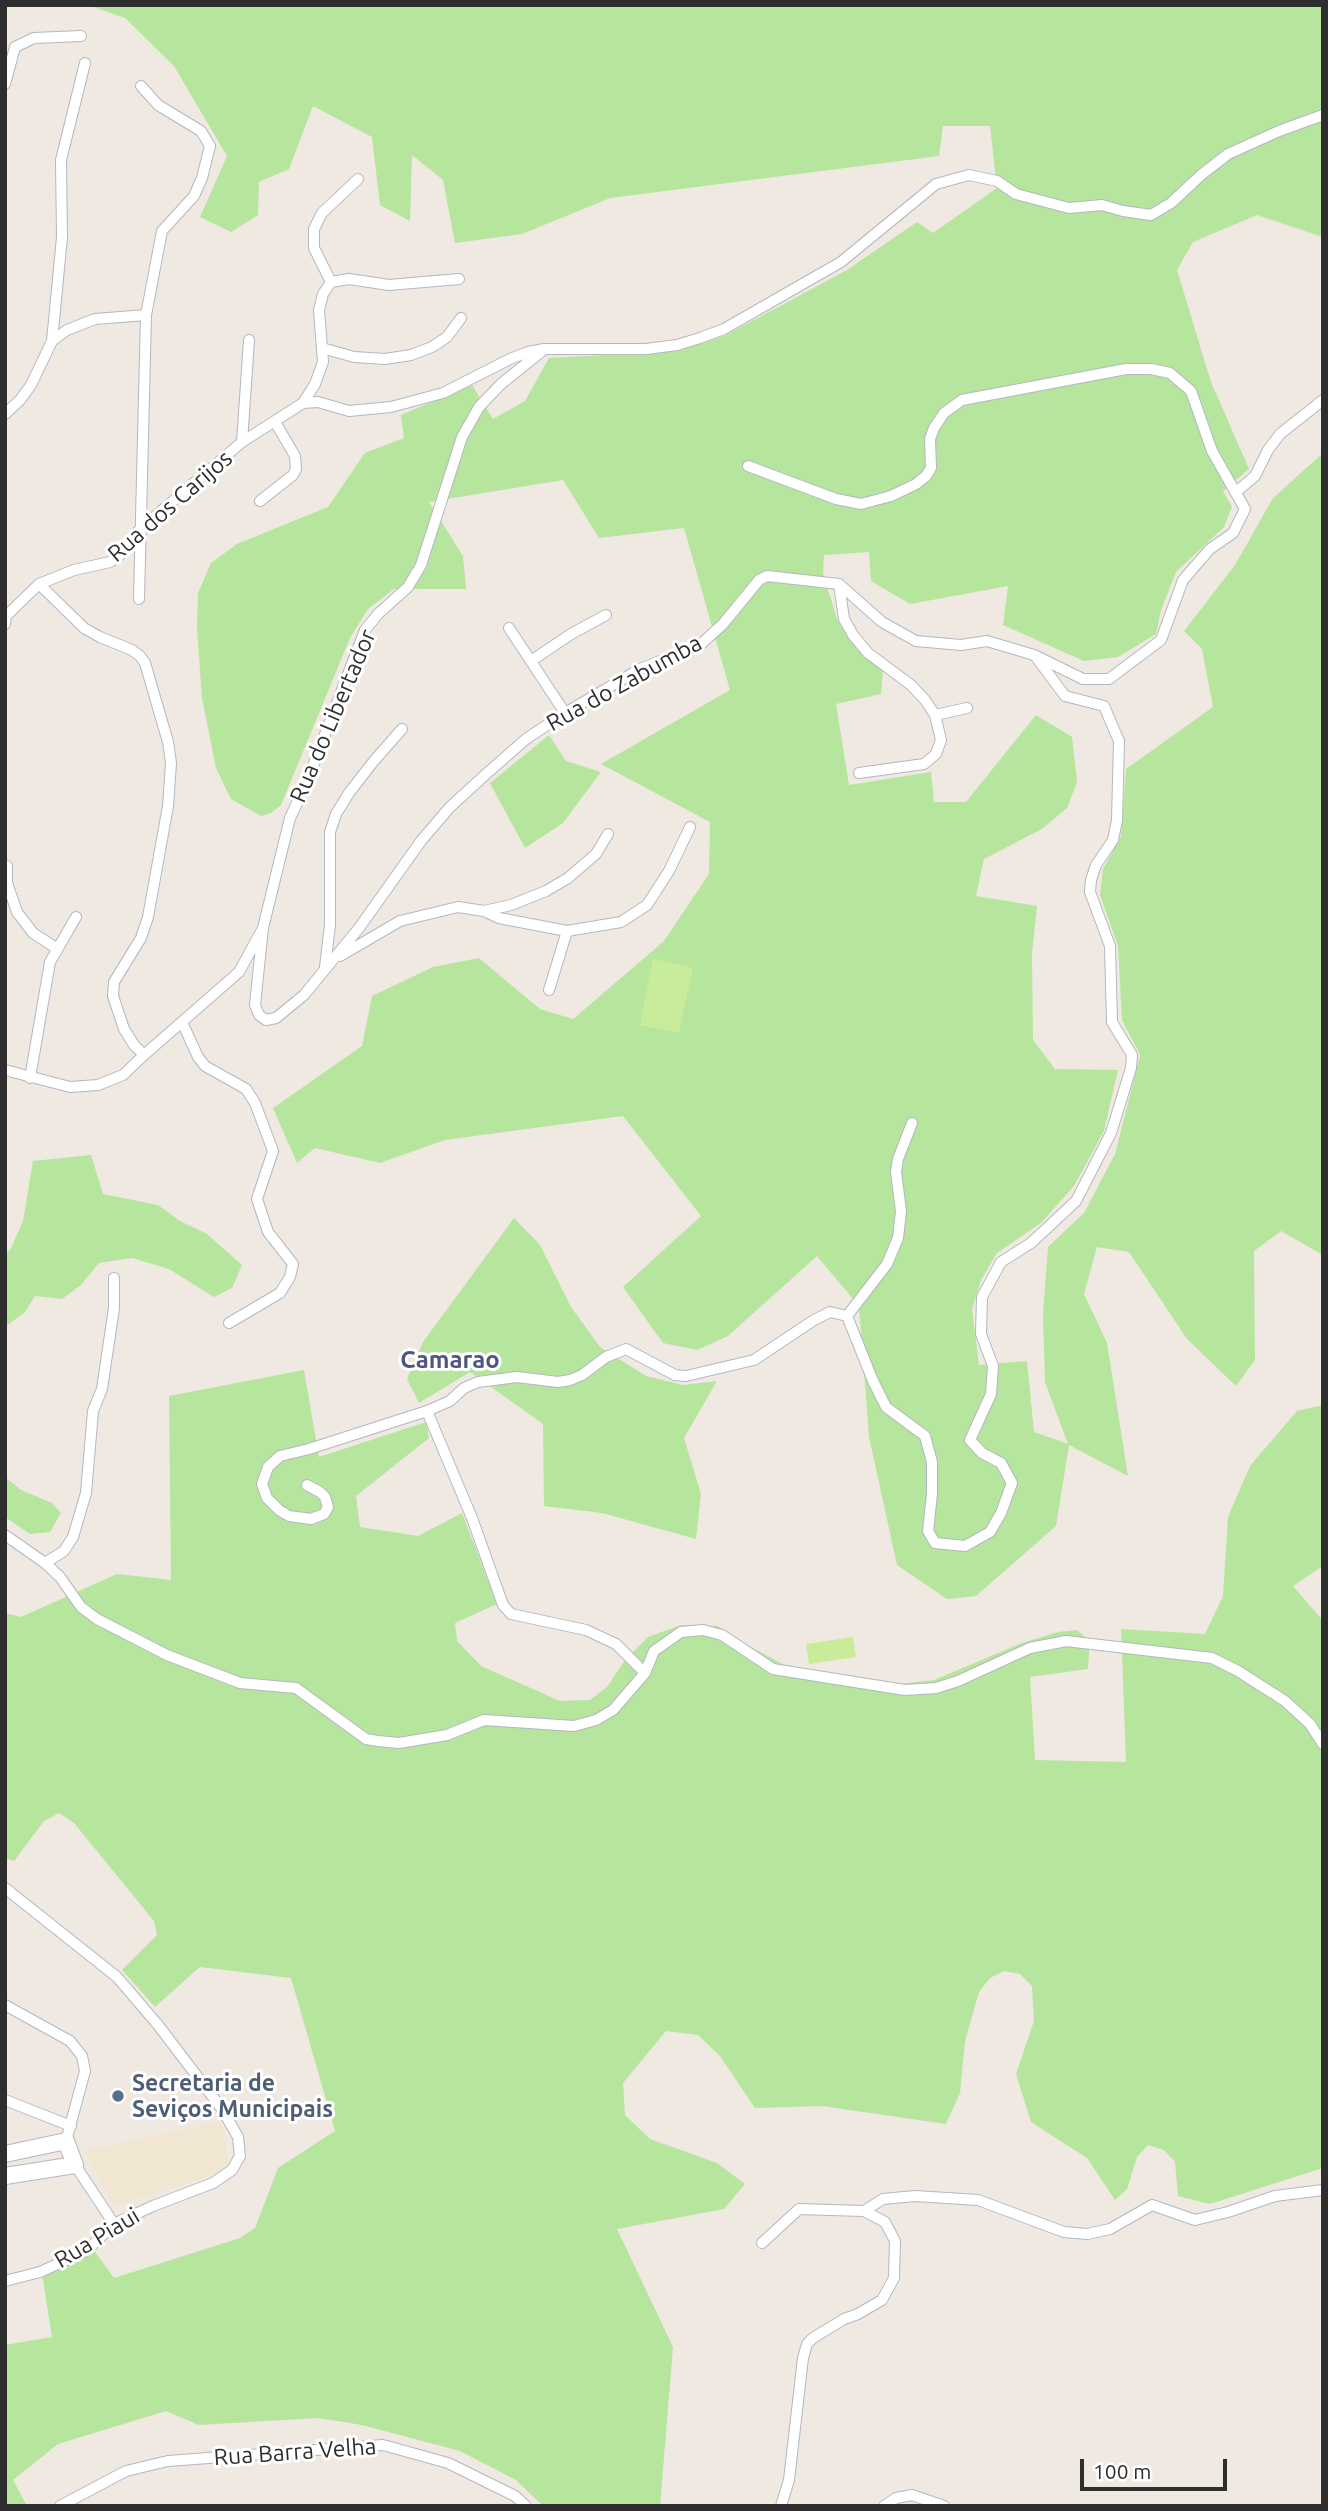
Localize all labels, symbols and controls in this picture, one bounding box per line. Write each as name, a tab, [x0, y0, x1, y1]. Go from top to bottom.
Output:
street label: Rua dos Carijos	[102, 444, 238, 568]
street label: Rua do Libertador	[284, 625, 382, 807]
street label: Rua do Zabumba	[542, 629, 706, 737]
district label: Camarao	[400, 1346, 500, 1374]
place label: Secretaria de Seviços Municipais	[132, 2069, 333, 2123]
marker: Secretaria de Seviços Municipais	[110, 2088, 126, 2104]
street label: Rua Piaui	[49, 2202, 145, 2274]
street label: Rua Barra Velha	[213, 2433, 377, 2471]
scale bar	[1083, 2444, 1230, 2488]
text: 100 m	[1093, 2459, 1151, 2483]

